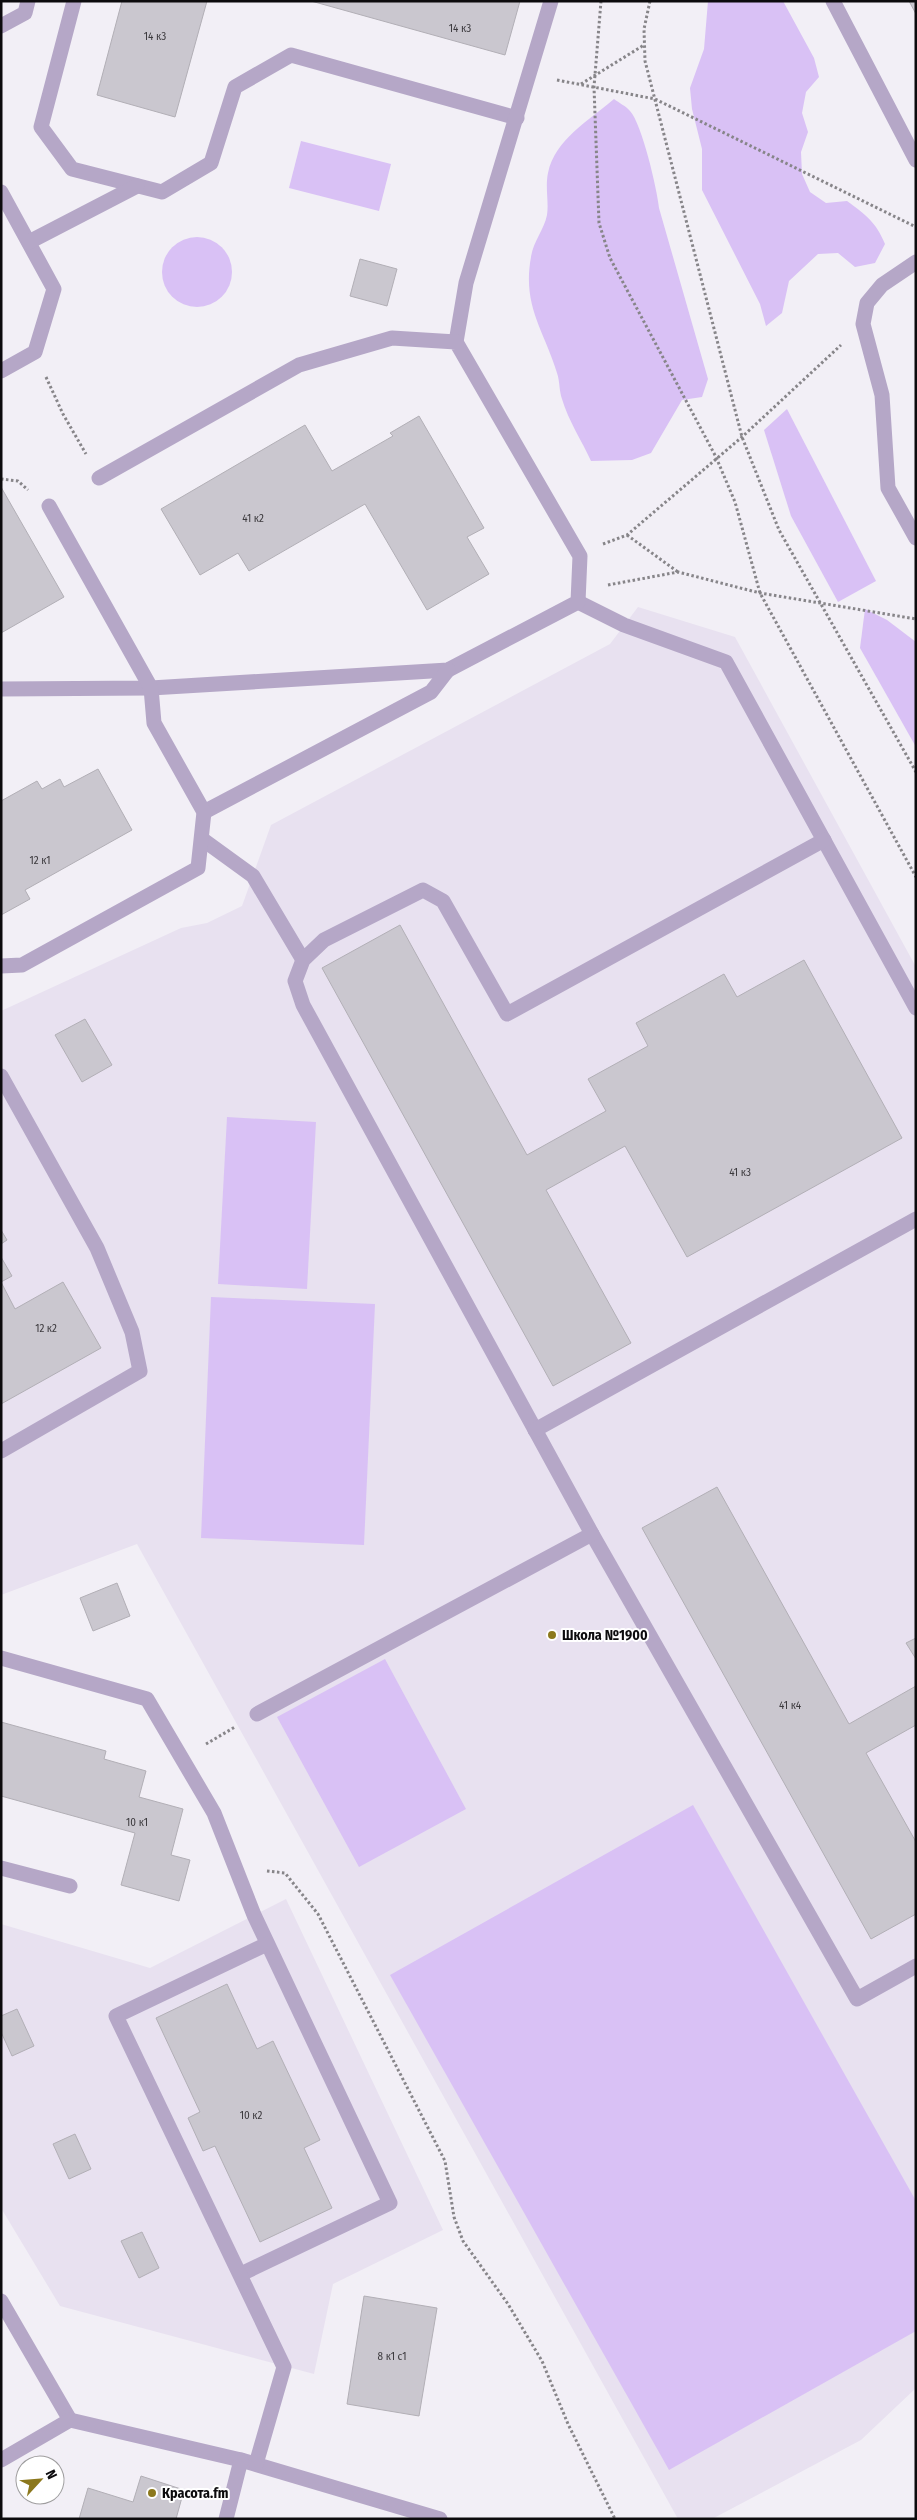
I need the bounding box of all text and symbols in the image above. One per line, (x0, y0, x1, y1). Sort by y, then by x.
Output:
house number: 14 к3 (449, 22, 471, 35)
house number: 14 к3 (144, 30, 166, 43)
house number: 41 к2 (242, 512, 264, 525)
house number: 12 к1 (29, 854, 51, 867)
house number: 41 к3 (729, 1166, 751, 1179)
house number: 12 к2 (35, 1322, 57, 1335)
place label: Школа №1900 (562, 1627, 648, 1644)
marker: Школа №1900 (546, 1629, 558, 1641)
house number: 41 к4 (779, 1699, 802, 1712)
house number: 10 к1 (126, 1816, 148, 1829)
house number: 10 к2 (240, 2109, 262, 2122)
house number: 8 к1 с1 (378, 2350, 406, 2363)
north arrow (15, 2455, 65, 2505)
text: N (42, 2467, 61, 2482)
place label: Красота.fm (162, 2485, 229, 2502)
marker: Красота.fm (146, 2487, 158, 2499)

